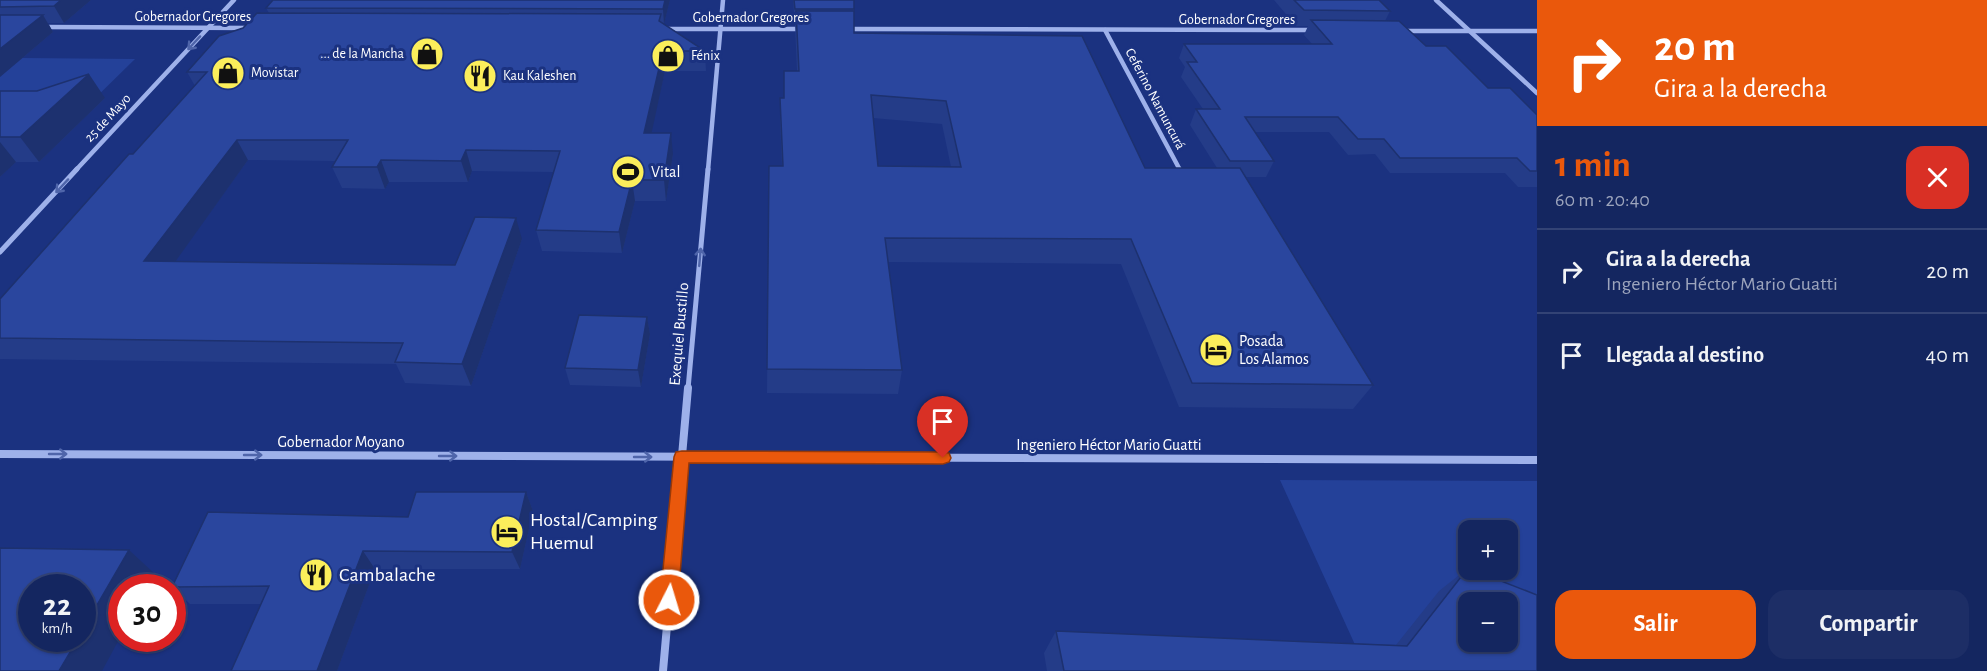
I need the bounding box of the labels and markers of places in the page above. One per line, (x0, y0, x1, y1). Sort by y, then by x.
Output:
shop icon: ... de la Mancha (409, 36, 445, 72)
shop icon: Fénix (650, 38, 686, 74)
place label: ... de la Mancha (320, 47, 405, 61)
place label: Fénix (691, 49, 720, 63)
shop icon: Movistar (210, 55, 246, 91)
restaurant icon: Kau Kaleshen (462, 58, 498, 94)
place label: Movistar (251, 66, 299, 80)
place label: Kau Kaleshen (503, 69, 576, 83)
sports icon: Vital (610, 154, 646, 190)
place label: Vital (651, 164, 680, 180)
hotel icon: Posada Los Alamos (1198, 332, 1234, 368)
place label: Posada Los Alamos (1239, 333, 1309, 367)
pin (917, 396, 968, 458)
place label: Hostal/Camping Huemul (530, 510, 658, 553)
hotel icon: Hostal/Camping Huemul (489, 514, 525, 550)
restaurant icon: Cambalache (298, 557, 334, 593)
place label: Cambalache (339, 565, 435, 585)

